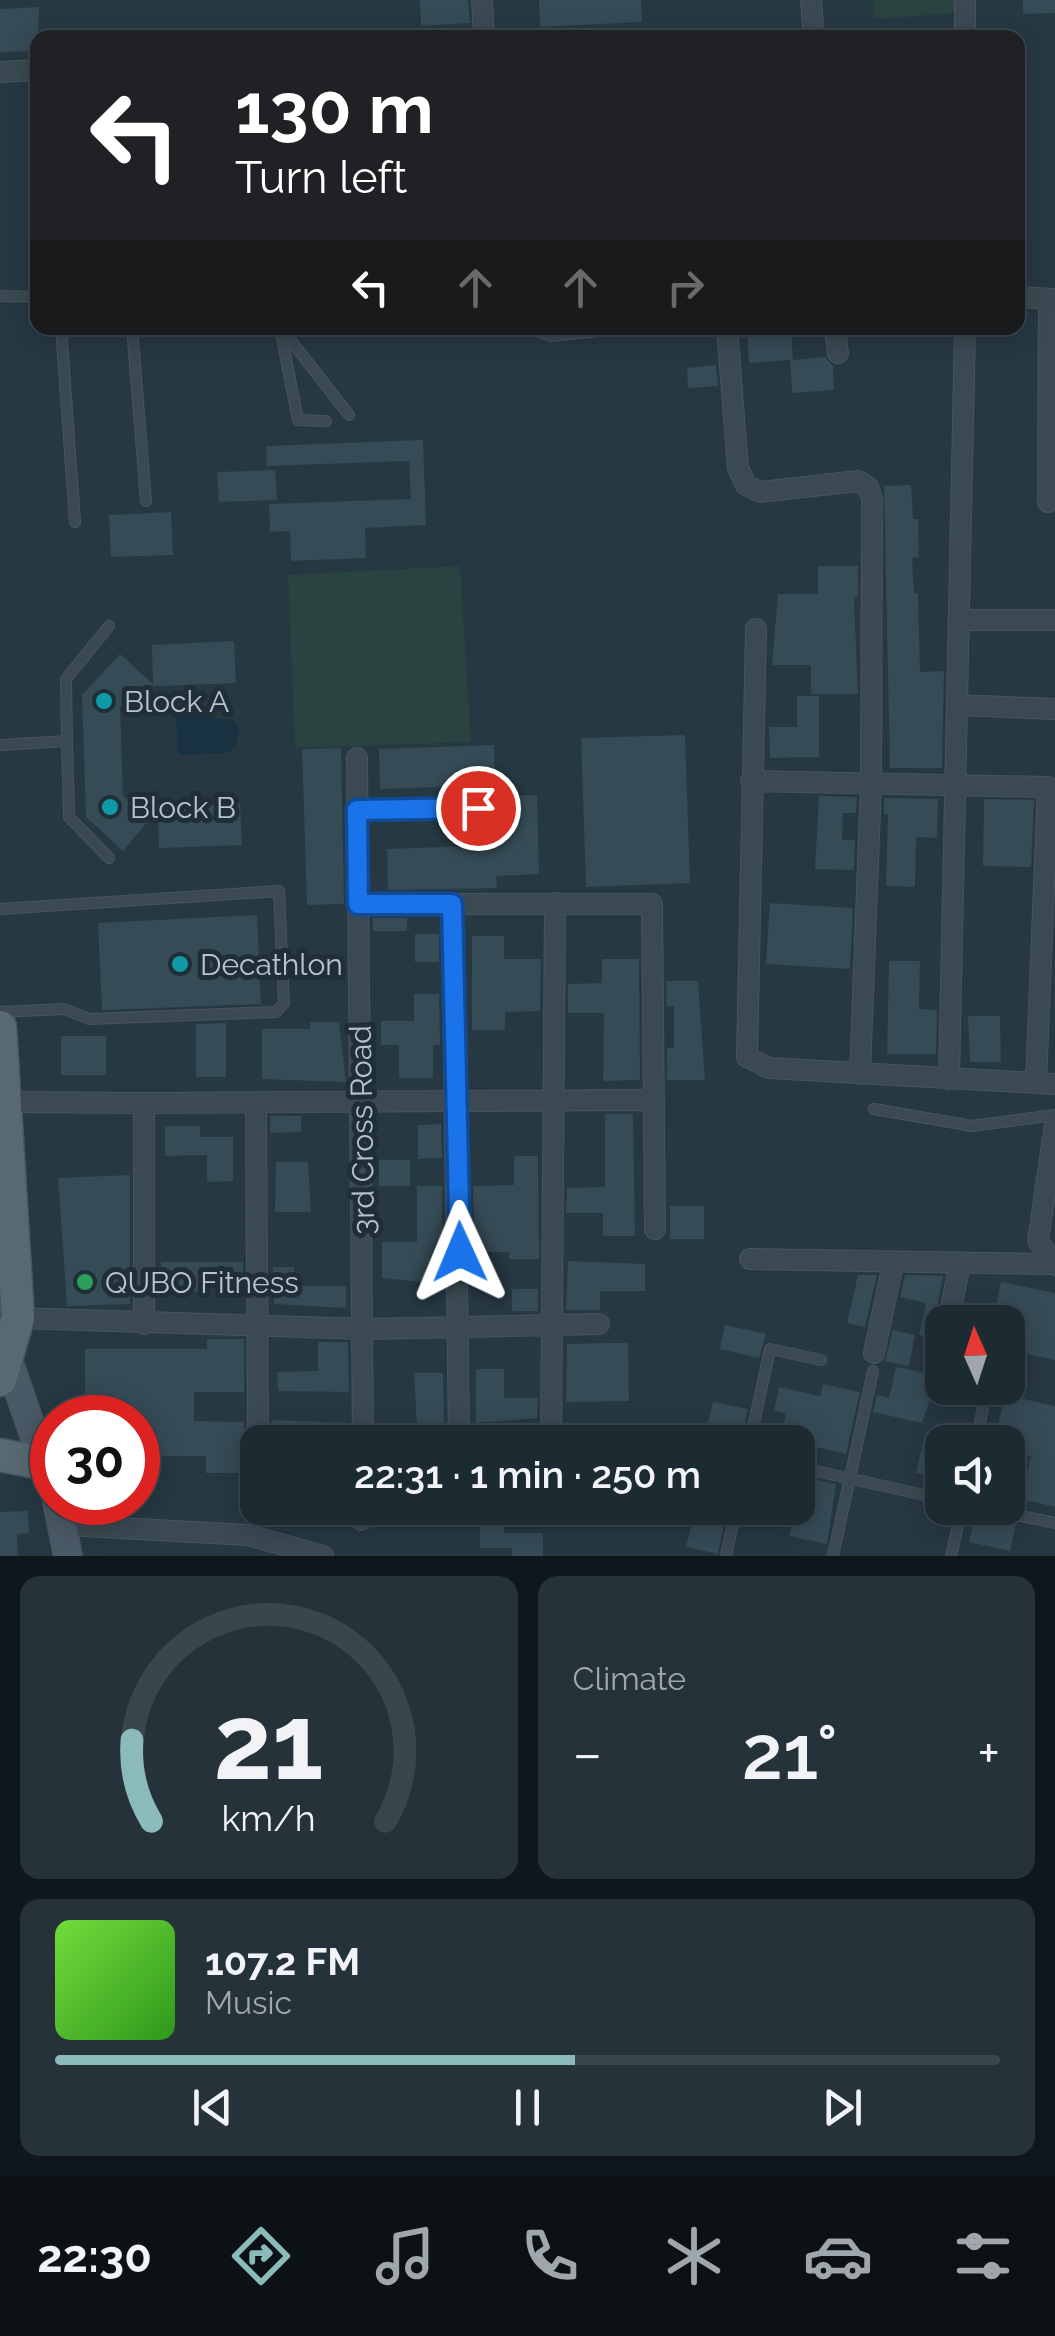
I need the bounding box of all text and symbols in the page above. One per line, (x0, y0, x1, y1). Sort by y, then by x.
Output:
text: 130 m (235, 67, 434, 149)
icon: left (70, 70, 200, 200)
text: Turn left (235, 151, 407, 204)
icon: left (343, 260, 398, 315)
icon: ahead (448, 260, 503, 315)
icon: ahead (553, 260, 608, 315)
icon: right (658, 260, 713, 315)
place label: Block A (124, 684, 229, 719)
marker: Block A (93, 690, 115, 712)
pin (436, 766, 521, 851)
icon: arrive (451, 781, 506, 836)
place label: Block B (130, 790, 236, 825)
marker: Block B (99, 796, 121, 818)
place label: Decathlon (200, 947, 343, 982)
marker: Decathlon (169, 953, 191, 975)
street label: 3rd Cross Road (343, 1025, 381, 1235)
position arrow (408, 1200, 512, 1304)
place label: QUBO Fitness (105, 1265, 299, 1300)
marker: QUBO Fitness (74, 1271, 96, 1293)
north arrow (925, 1305, 1025, 1405)
map controls (925, 1305, 1025, 1525)
speed limit sign: 30 (30, 1395, 160, 1525)
button: sound (925, 1425, 1025, 1525)
text: 22:31 · 1 min · 250 m (354, 1452, 701, 1497)
text: Climate (573, 1660, 686, 1697)
text: 21 (214, 1681, 324, 1803)
text: 21° (742, 1708, 838, 1797)
text: − (573, 1721, 602, 1786)
text: + (977, 1721, 1000, 1786)
text: km/h (222, 1797, 316, 1839)
text: 107.2 FM (205, 1939, 360, 1984)
text: Music (205, 1984, 292, 2021)
icon: previous (185, 2080, 240, 2135)
icon: pause (500, 2080, 555, 2135)
icon: next (815, 2080, 870, 2135)
icon: directions (226, 2221, 296, 2291)
icon: music (370, 2221, 440, 2291)
icon: phone (515, 2221, 585, 2291)
icon: climate (659, 2221, 729, 2291)
icon: car (803, 2221, 873, 2291)
icon: filters (948, 2221, 1018, 2291)
text: 22:30 (37, 2230, 152, 2283)

